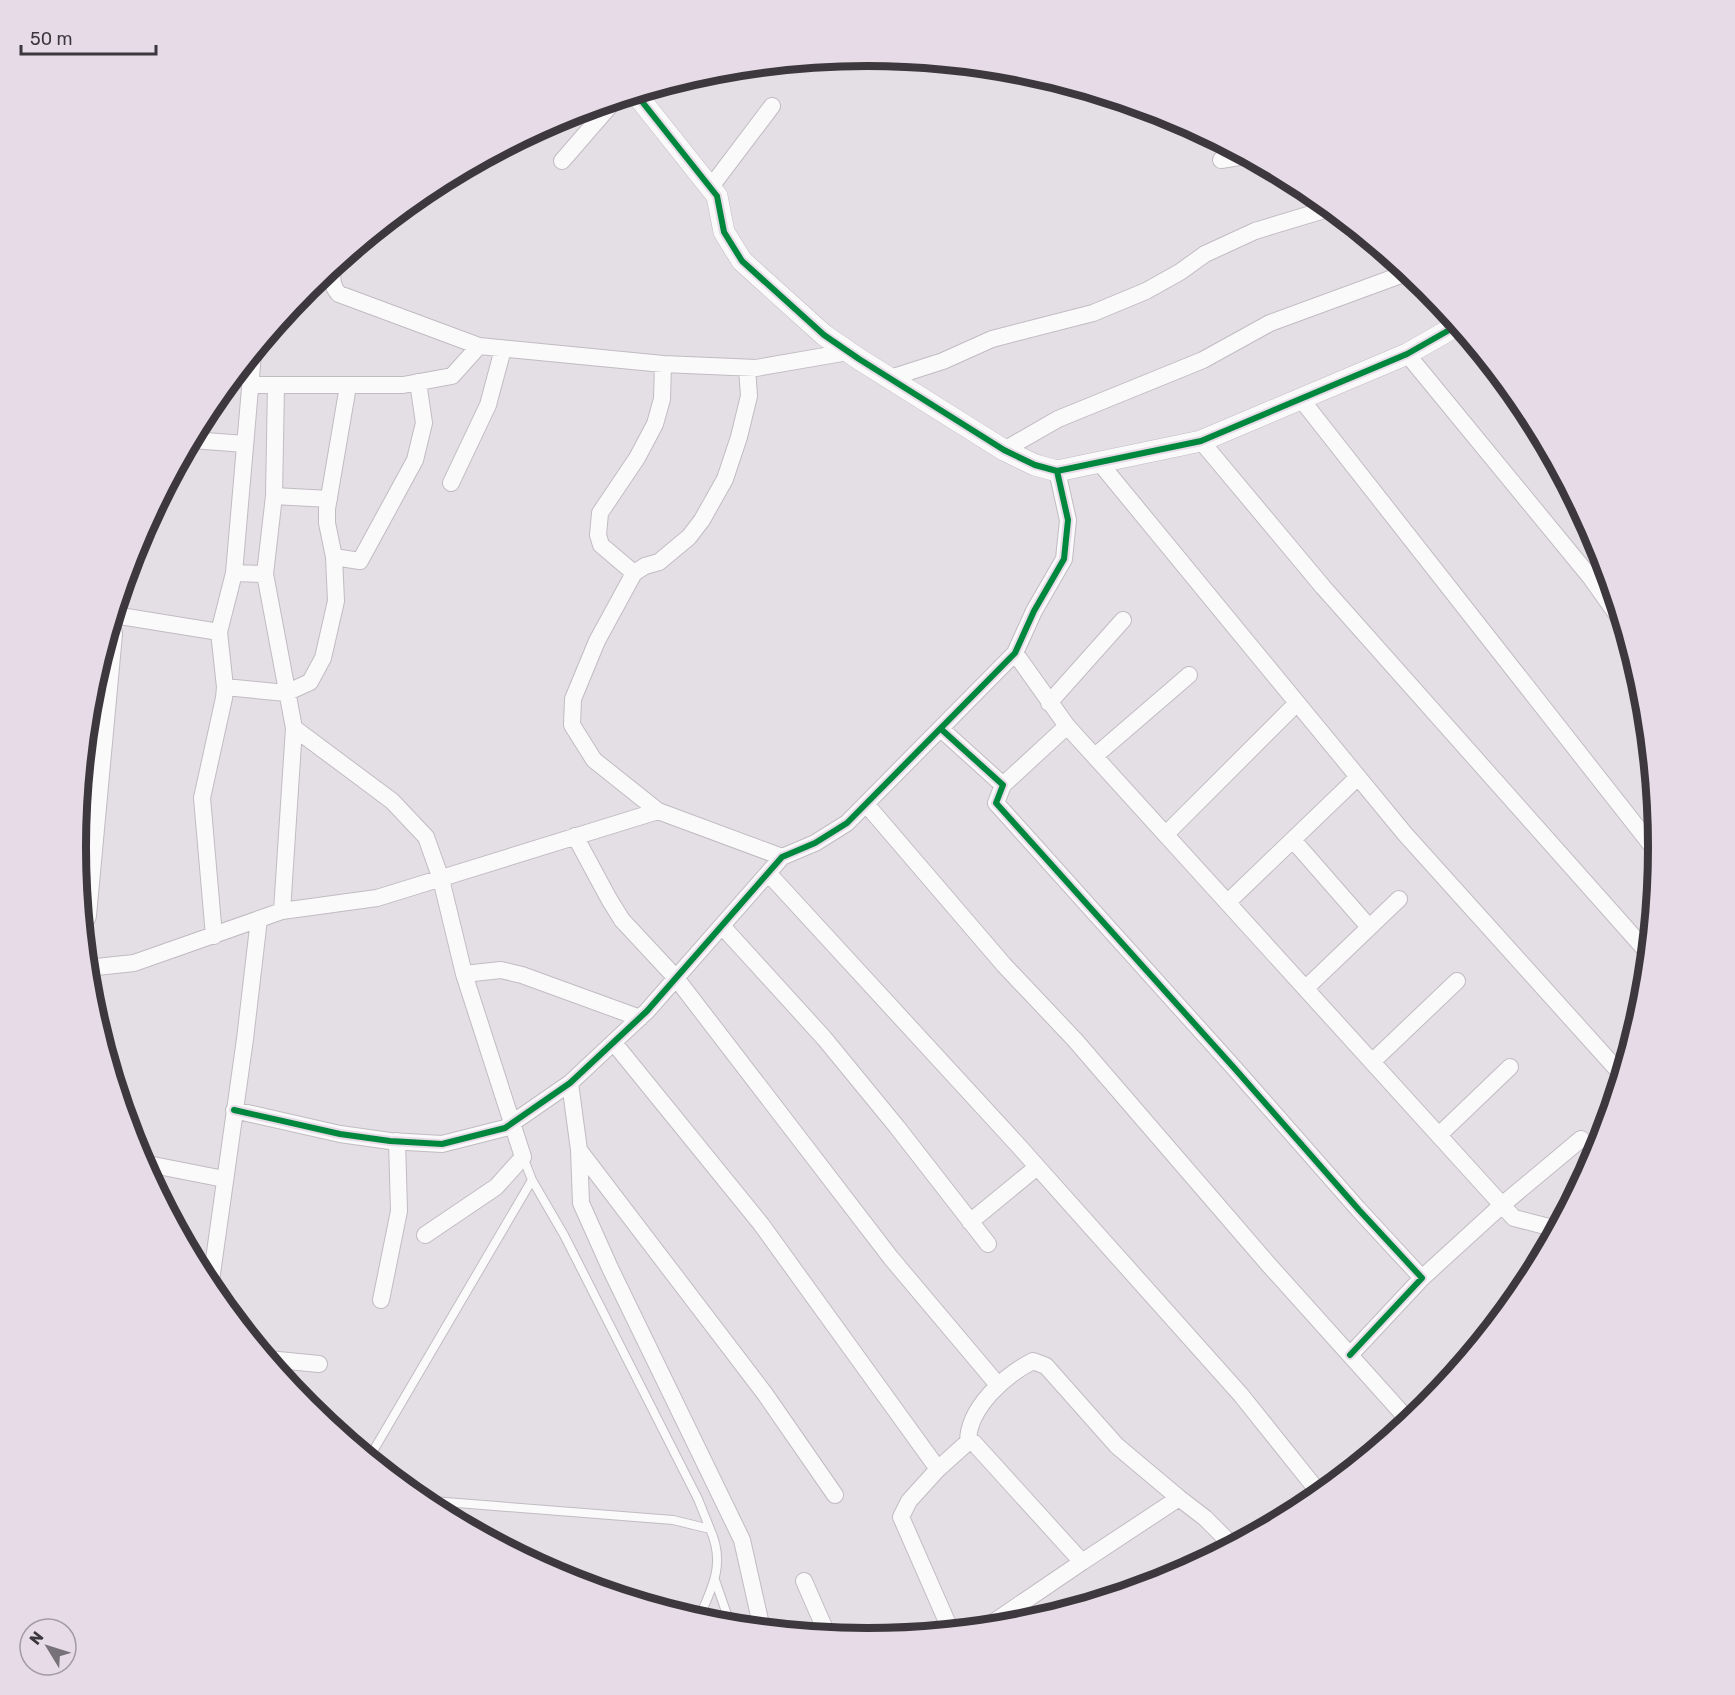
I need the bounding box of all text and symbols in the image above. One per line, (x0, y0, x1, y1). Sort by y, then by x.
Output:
scale bar (21, 18, 156, 56)
text: 50 m (30, 28, 73, 50)
north arrow (18, 1617, 78, 1677)
text: N (26, 1628, 48, 1648)

